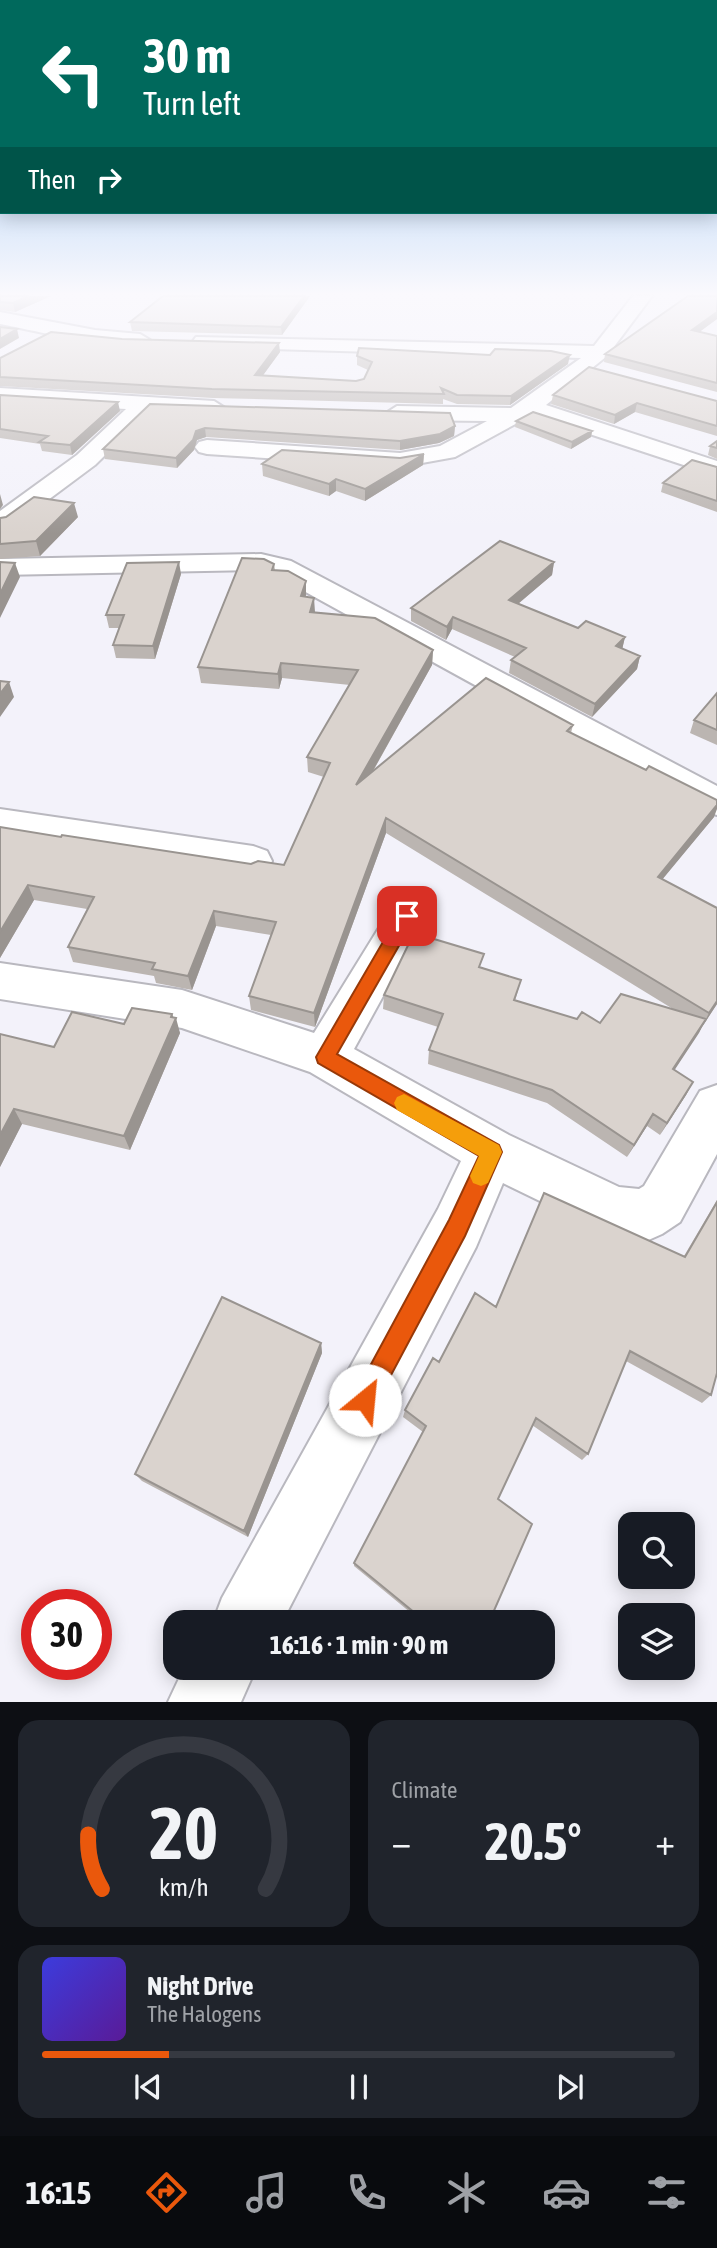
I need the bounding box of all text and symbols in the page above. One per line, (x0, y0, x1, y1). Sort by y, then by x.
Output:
text: 30 m (143, 27, 231, 83)
icon: left (28, 28, 119, 119)
text: Turn left (143, 85, 241, 122)
icon: right (90, 161, 128, 199)
text: Then (28, 165, 76, 195)
pin (377, 886, 437, 946)
icon: arrive (388, 897, 426, 935)
position arrow (328, 1363, 402, 1437)
map controls (618, 1512, 695, 1680)
button: search (618, 1512, 695, 1589)
speed limit sign: 30 (21, 1589, 112, 1680)
button: layers (618, 1603, 695, 1680)
text: 16:16 · 1 min · 90 m (270, 1630, 448, 1660)
text: Climate (392, 1777, 457, 1803)
text: 20 (150, 1792, 218, 1875)
text: 20.5° (485, 1811, 582, 1871)
text: − (392, 1820, 411, 1863)
text: + (655, 1820, 675, 1863)
text: km/h (159, 1873, 209, 1901)
text: Night Drive (147, 1971, 254, 2001)
text: The Halogens (147, 2001, 261, 2027)
icon: previous (129, 2068, 167, 2106)
icon: pause (340, 2068, 378, 2106)
icon: next (551, 2068, 589, 2106)
icon: directions (142, 2168, 191, 2217)
icon: music (242, 2168, 291, 2217)
icon: phone (342, 2168, 391, 2217)
icon: climate (442, 2168, 491, 2217)
icon: car (542, 2168, 591, 2217)
icon: filters (642, 2168, 691, 2217)
text: 16:15 (26, 2174, 91, 2211)

